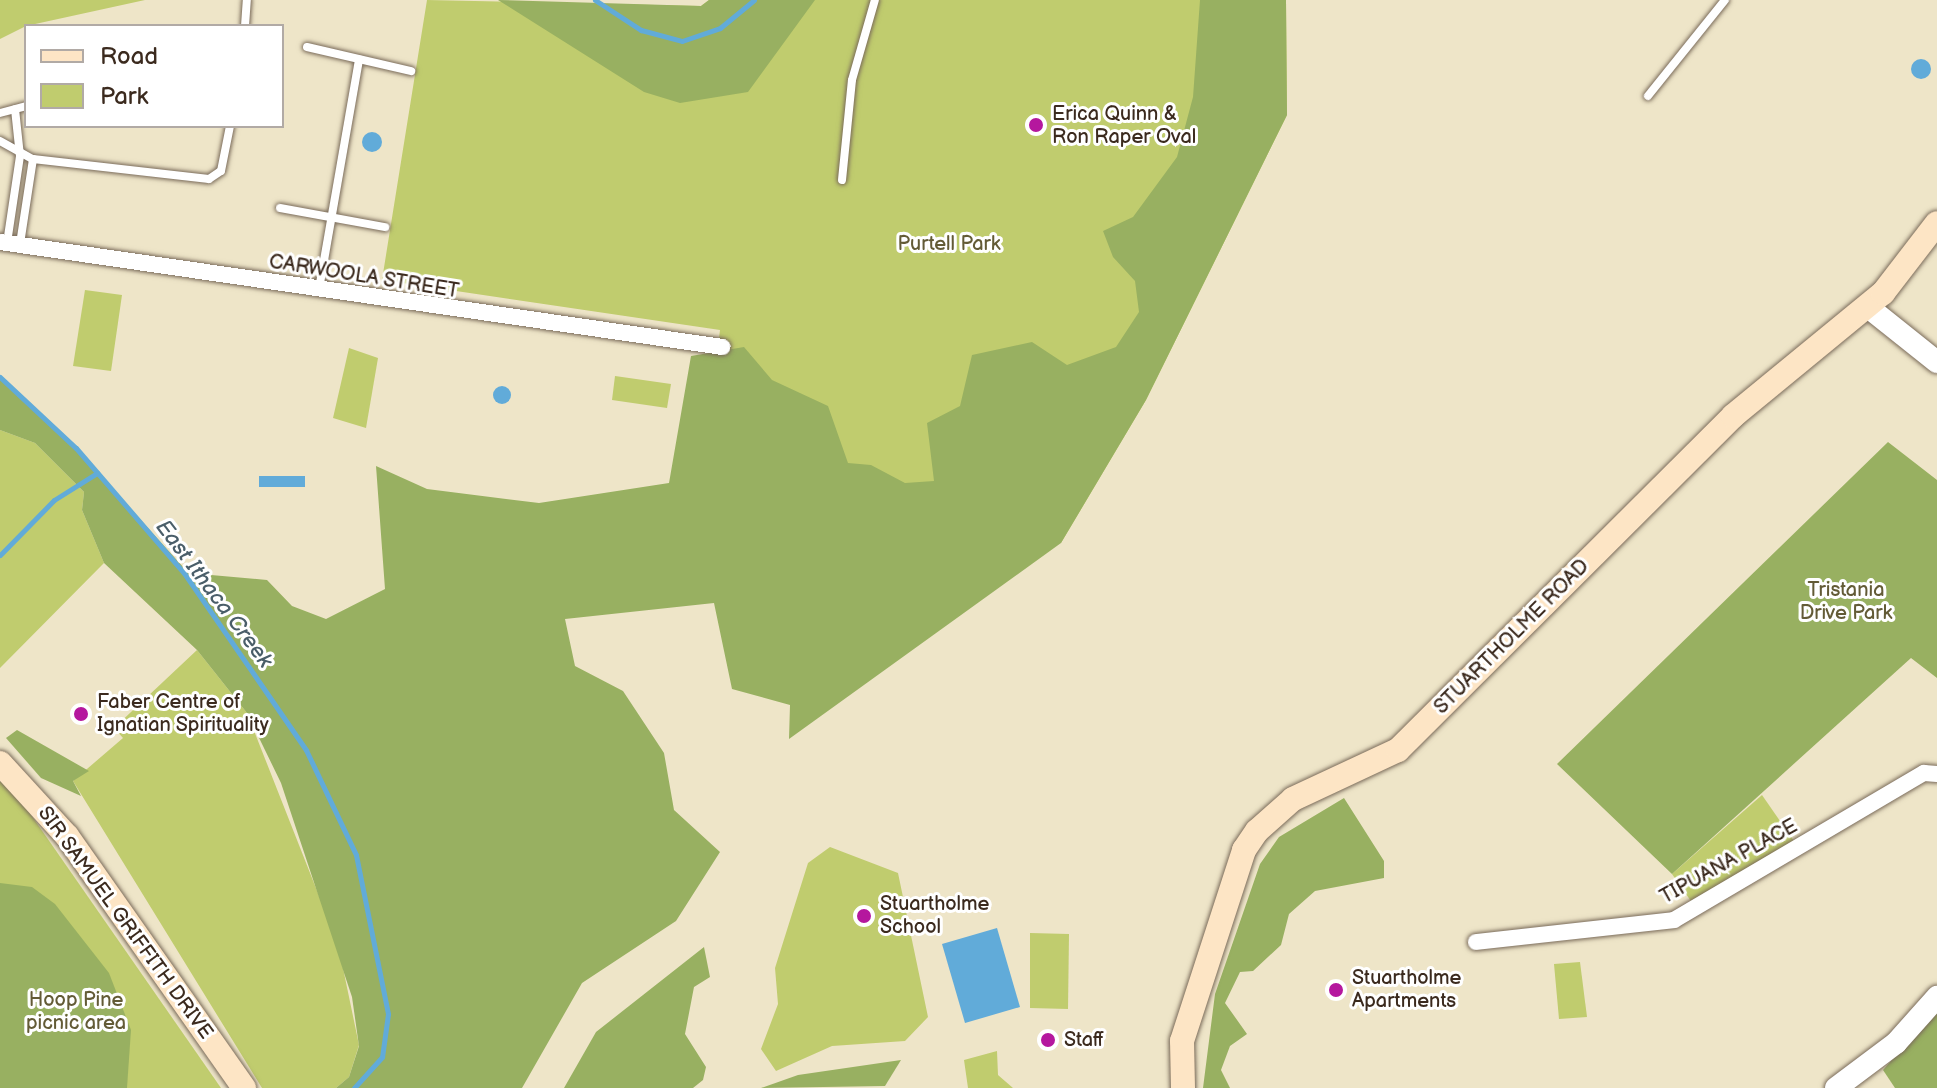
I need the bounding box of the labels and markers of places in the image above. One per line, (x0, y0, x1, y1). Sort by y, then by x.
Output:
place label: Erica Quinn & Ron Raper Oval (1052, 102, 1196, 149)
marker: Erica Quinn & Ron Raper Oval (1027, 116, 1045, 134)
place label: Faber Centre of Ignatian Spirituality (97, 690, 269, 737)
marker: Faber Centre of Ignatian Spirituality (72, 705, 90, 723)
place label: Stuartholme School (880, 892, 989, 939)
marker: Stuartholme School (855, 907, 873, 925)
place label: Stuartholme Apartments (1352, 966, 1461, 1013)
marker: Stuartholme Apartments (1327, 981, 1345, 999)
place label: Staff (1064, 1028, 1104, 1052)
marker: Staff (1039, 1031, 1057, 1049)

